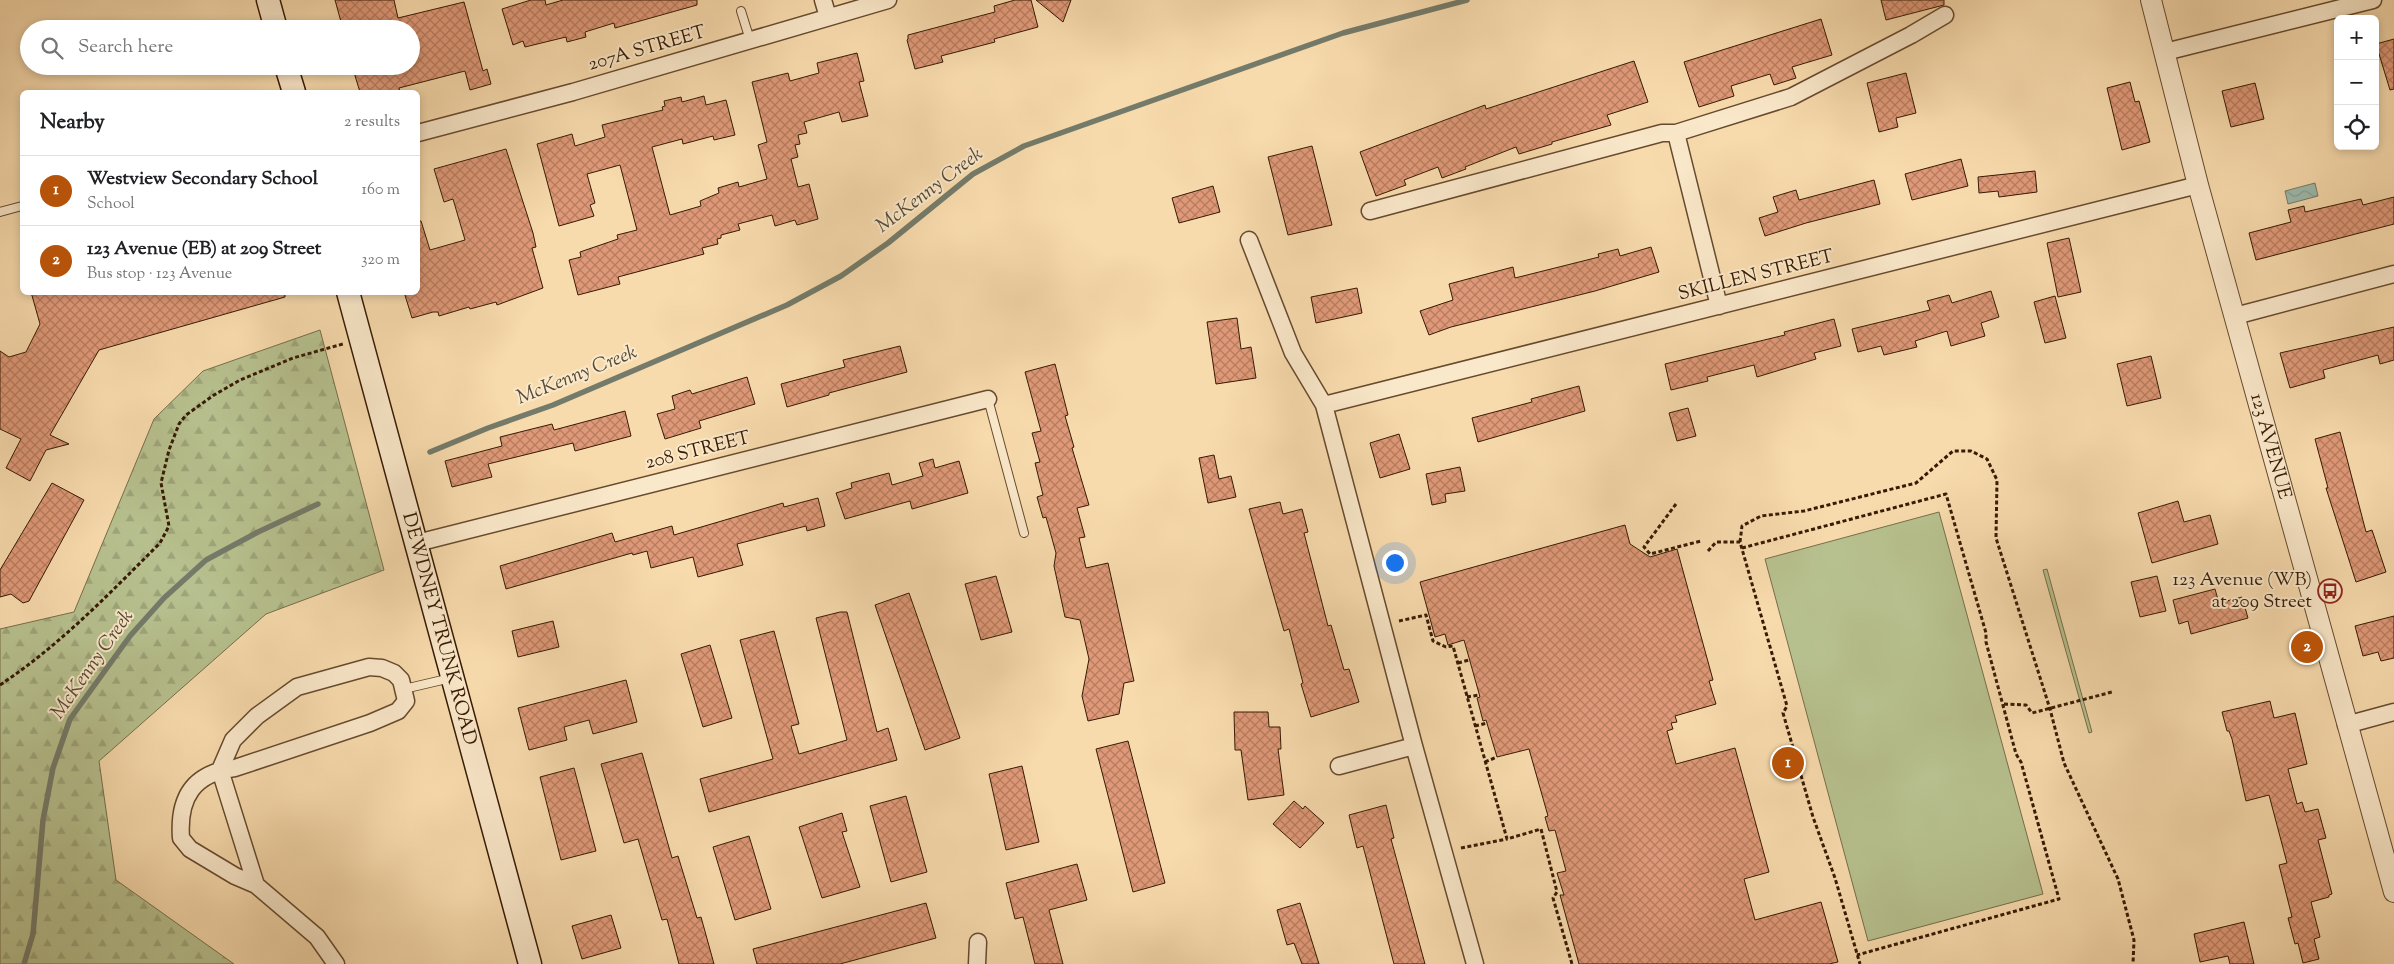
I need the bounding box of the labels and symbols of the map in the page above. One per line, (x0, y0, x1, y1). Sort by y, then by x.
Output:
street label: 207A STREET (585, 19, 709, 79)
water label: McKenny Creek (870, 141, 990, 241)
street label: SKILLEN STREET (1675, 244, 1837, 308)
water label: McKenny Creek (512, 339, 642, 413)
street label: 123 AVENUE (2243, 390, 2298, 503)
street label: 208 STREET (643, 425, 753, 477)
street label: DEWDNEY TRUNK ROAD (395, 510, 484, 748)
your location (1382, 550, 1408, 576)
place label: 123 Avenue (WB) at 209 Street (2173, 567, 2312, 616)
bus stop icon: 123 Avenue (WB) at 209 Street (2317, 578, 2343, 604)
water label: McKenny Creek (44, 604, 142, 726)
pin: 2 (2291, 628, 2323, 666)
pin: 1 (1772, 744, 1804, 782)

